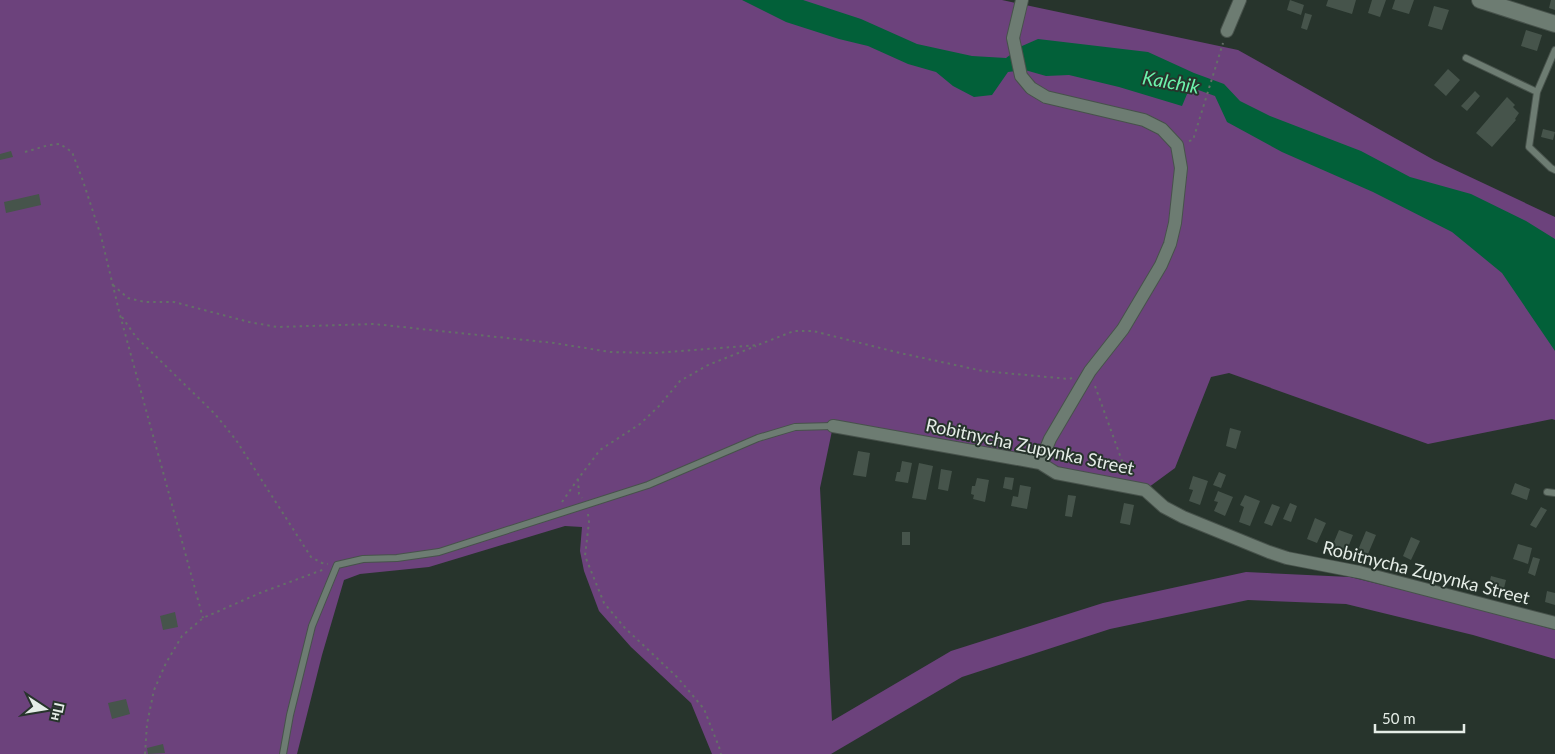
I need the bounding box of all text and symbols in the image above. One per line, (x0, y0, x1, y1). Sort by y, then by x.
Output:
water label: Kalchik (1141, 65, 1202, 98)
street label: Robitnycha Zupynka Street (924, 413, 1137, 479)
street label: Robitnycha Zupynka Street (1320, 536, 1533, 609)
north arrow (20, 684, 70, 734)
text: Пн (48, 701, 68, 723)
scale bar (1375, 702, 1464, 734)
text: 50 m (1382, 709, 1416, 727)

